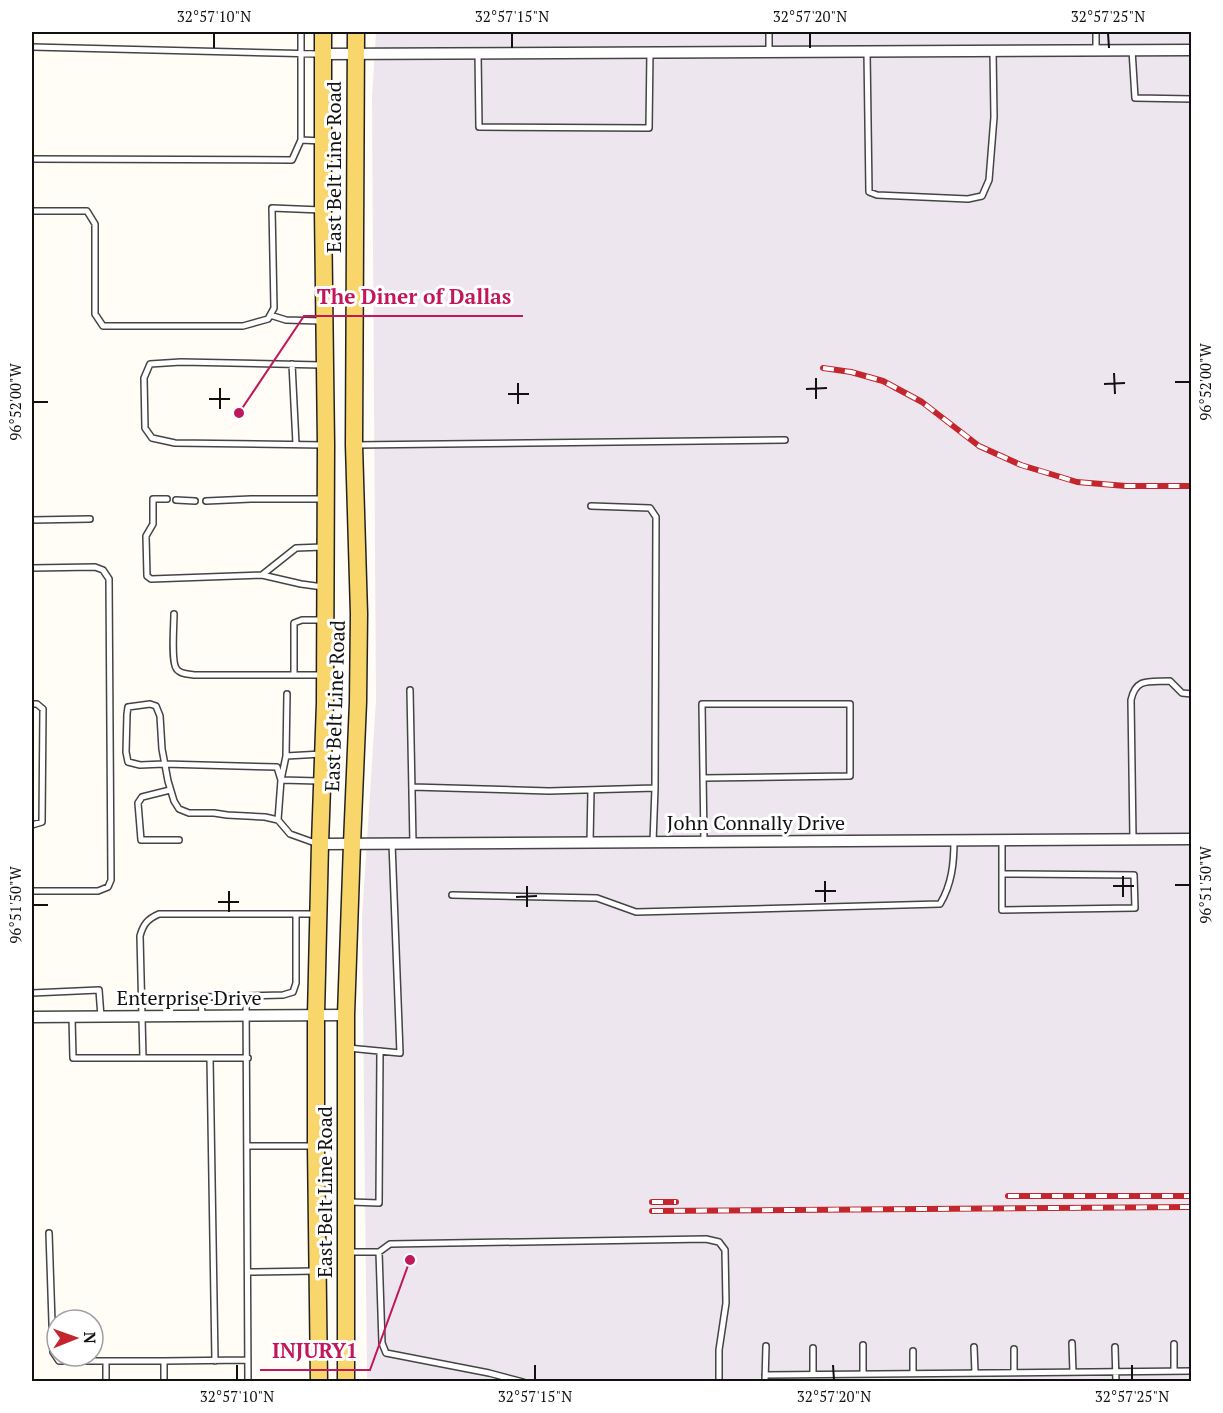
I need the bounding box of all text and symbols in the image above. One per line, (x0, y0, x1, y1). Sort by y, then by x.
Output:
text: 32°57'10"N (177, 6, 251, 26)
text: 32°57'15"N (475, 6, 549, 26)
text: 32°57'20"N (773, 6, 847, 26)
text: 32°57'25"N (1071, 6, 1145, 26)
street label: East Belt Line Road (320, 81, 347, 253)
callout: The Diner of Dallas (304, 277, 523, 316)
text: The Diner of Dallas (317, 282, 511, 310)
text: 96°52'00"W (1195, 342, 1215, 421)
text: 96°52'00"W (5, 362, 25, 441)
street label: East Belt Line Road (318, 620, 351, 792)
street label: John Connally Drive (667, 809, 845, 836)
text: 96°51'50"W (1195, 845, 1215, 924)
text: 96°51'50"W (5, 865, 25, 944)
street label: Enterprise Drive (117, 984, 261, 1011)
street label: East Belt Line Road (311, 1106, 338, 1278)
north arrow (45, 1308, 105, 1368)
text: N (79, 1331, 101, 1344)
callout: INJURY1 (260, 1331, 370, 1370)
text: INJURY1 (272, 1336, 358, 1364)
text: 32°57'10"N (200, 1386, 274, 1406)
text: 32°57'15"N (498, 1386, 572, 1406)
text: 32°57'20"N (797, 1386, 871, 1406)
text: 32°57'25"N (1095, 1386, 1169, 1406)

